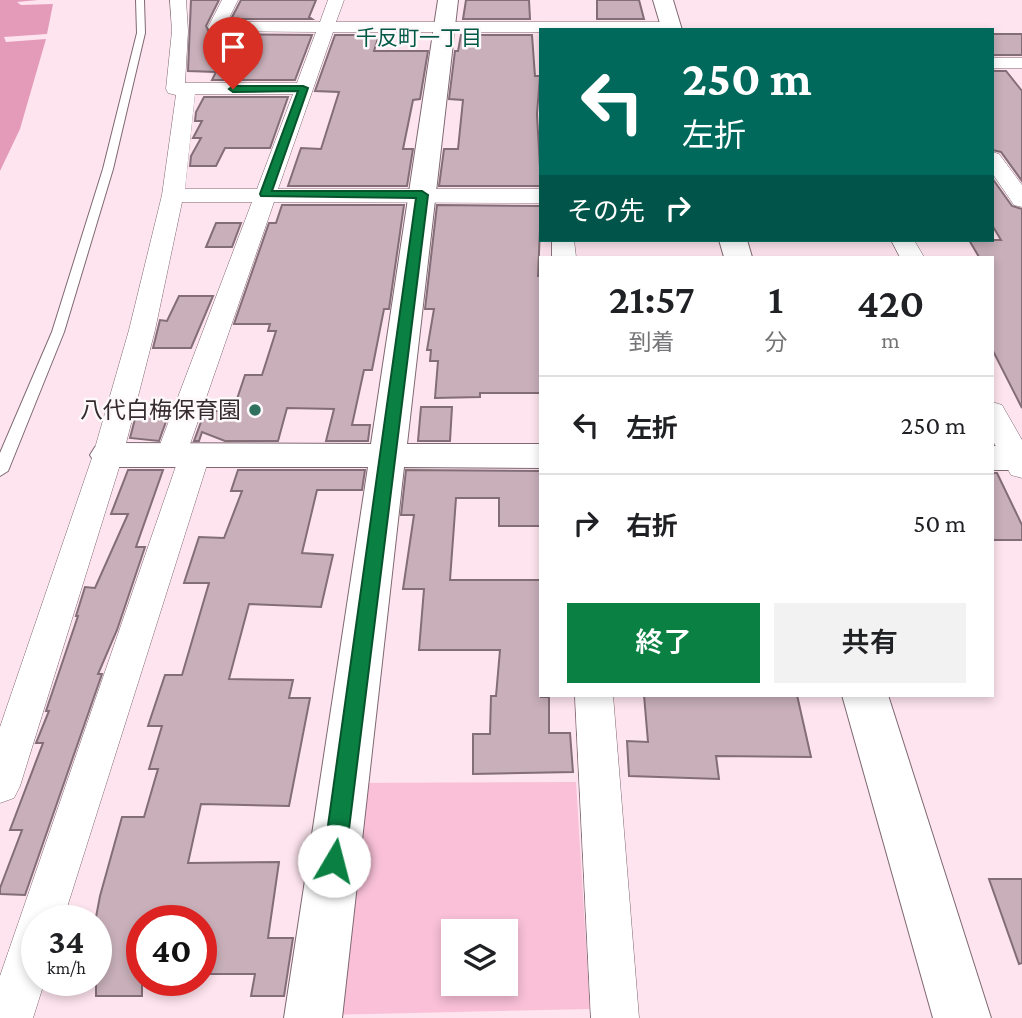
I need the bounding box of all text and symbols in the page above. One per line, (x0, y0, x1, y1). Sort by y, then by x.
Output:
pin (203, 17, 263, 89)
district label: 千反町一丁目 (356, 26, 482, 50)
icon: arrive (214, 28, 252, 66)
text: 250 m (682, 51, 812, 106)
icon: left (567, 56, 658, 147)
text: 左折 (682, 117, 746, 153)
icon: right (659, 189, 697, 227)
text: その先 (567, 197, 645, 226)
text: 21:57 (609, 275, 695, 322)
text: 1 (768, 275, 783, 322)
text: 420 (857, 279, 924, 326)
text: m (881, 327, 900, 353)
text: 到着 (629, 329, 675, 355)
text: 分 (764, 329, 787, 355)
place label: 八代白梅保育園 (80, 397, 241, 423)
marker: 八代白梅保育園 (247, 402, 263, 418)
icon: left (567, 406, 605, 444)
text: 250 m (901, 411, 966, 440)
text: 左折 (626, 414, 678, 443)
icon: right (567, 504, 605, 542)
text: 50 m (913, 509, 966, 538)
text: 右折 (626, 512, 678, 541)
button: 終了 (567, 603, 760, 683)
button: 共有 (774, 603, 966, 683)
position arrow (297, 824, 371, 898)
speed limit sign: 40 (126, 905, 217, 996)
map controls (441, 919, 518, 996)
button: layers (441, 919, 518, 996)
text: 34 (49, 922, 84, 961)
text: km/h (47, 958, 86, 978)

